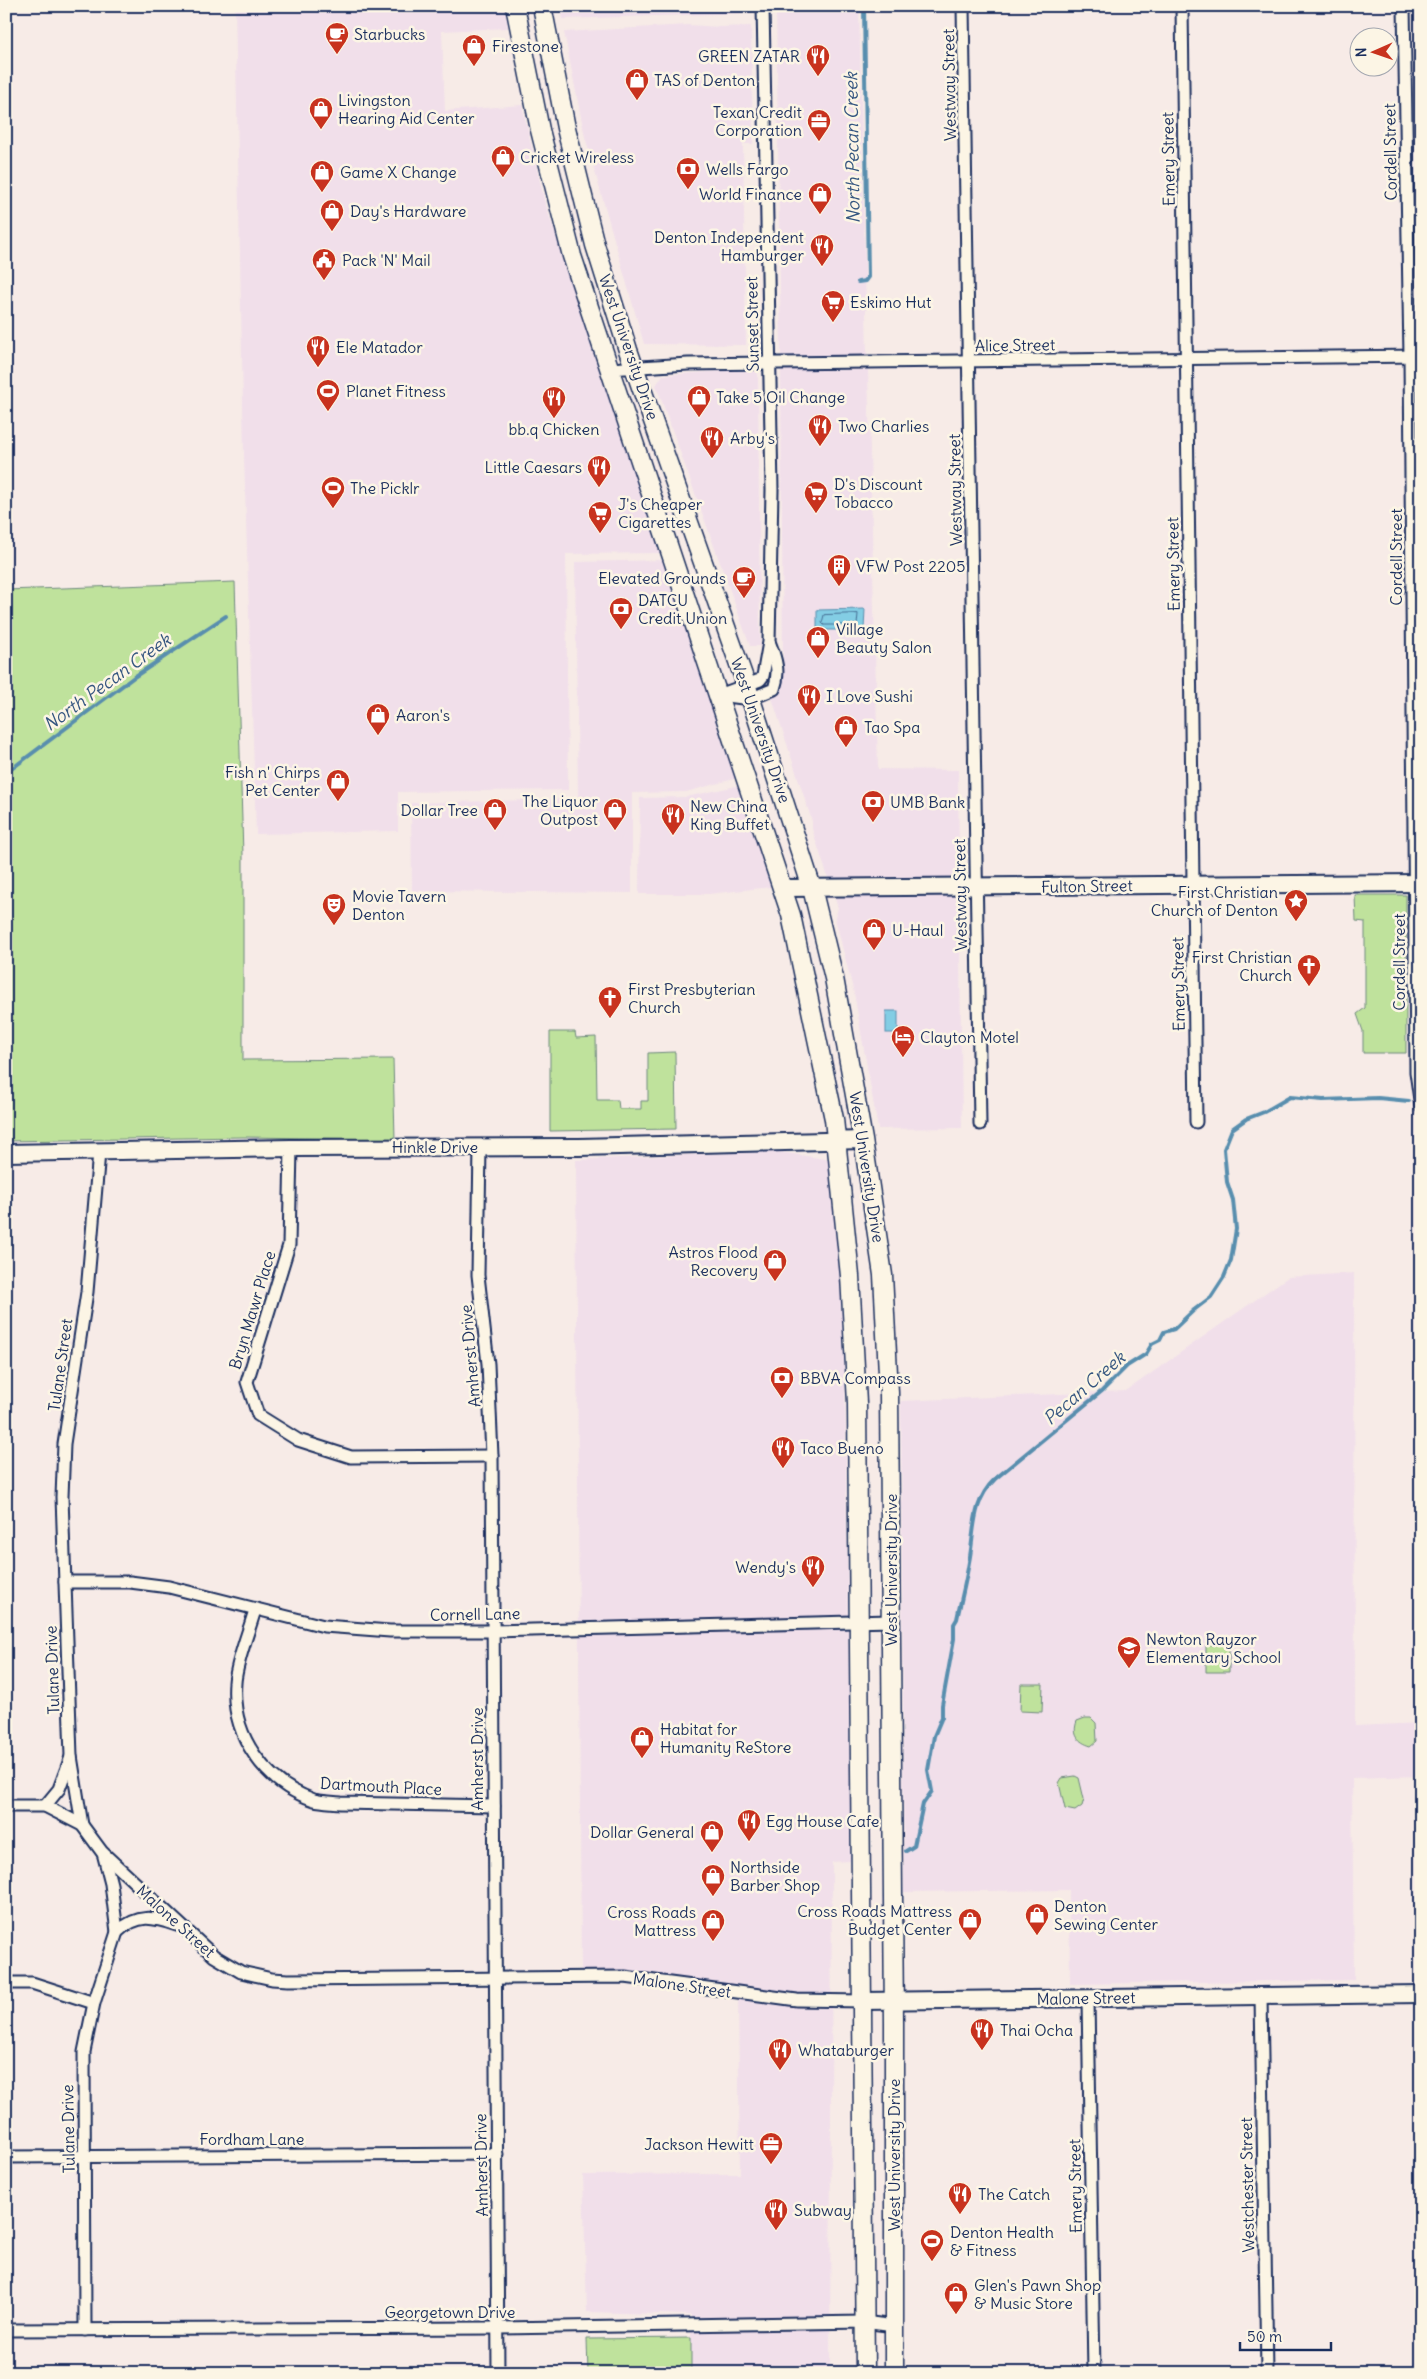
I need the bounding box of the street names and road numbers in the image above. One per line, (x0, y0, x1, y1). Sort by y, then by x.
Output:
street label: Westway Street (938, 28, 960, 141)
street label: Cordell Street (1379, 103, 1401, 201)
street label: Emery Street (1157, 111, 1179, 206)
street label: West University Drive (595, 272, 663, 422)
street label: Sunset Street (741, 276, 763, 372)
street label: Alice Street (975, 334, 1056, 356)
street label: Westway Street (944, 433, 966, 546)
street label: Cordell Street (1386, 508, 1406, 606)
street label: Emery Street (1162, 516, 1184, 611)
street label: West University Drive (727, 655, 795, 805)
street label: Westway Street (949, 838, 971, 951)
street label: Fulton Street (1041, 875, 1134, 897)
street label: Cordell Street (1389, 913, 1409, 1011)
street label: Emery Street (1167, 936, 1189, 1031)
street label: West University Drive (845, 1090, 889, 1244)
street label: Hinkle Drive (392, 1137, 478, 1157)
street label: Bryn Mawr Place (224, 1248, 280, 1372)
street label: Amherst Drive (456, 1304, 484, 1408)
street label: Tulane Street (44, 1317, 77, 1413)
street label: West University Drive (881, 1494, 901, 1646)
street label: Cornell Lane (430, 1603, 520, 1625)
street label: Tulane Drive (40, 1625, 64, 1715)
street label: Amherst Drive (467, 1707, 487, 1811)
street label: Dartmouth Place (320, 1773, 442, 1799)
street label: Malone Street (133, 1880, 220, 1962)
street label: Malone Street (632, 1968, 733, 2002)
street label: Malone Street (1036, 1987, 1136, 2009)
street label: West University Drive (884, 2079, 904, 2231)
street label: Tulane Drive (57, 2084, 79, 2174)
street label: Amherst Drive (470, 2113, 492, 2217)
street label: Westchester Street (1236, 2117, 1258, 2253)
street label: Fordham Lane (200, 2129, 304, 2149)
street label: Emery Street (1064, 2138, 1086, 2233)
street label: Georgetown Drive (385, 2302, 515, 2322)

